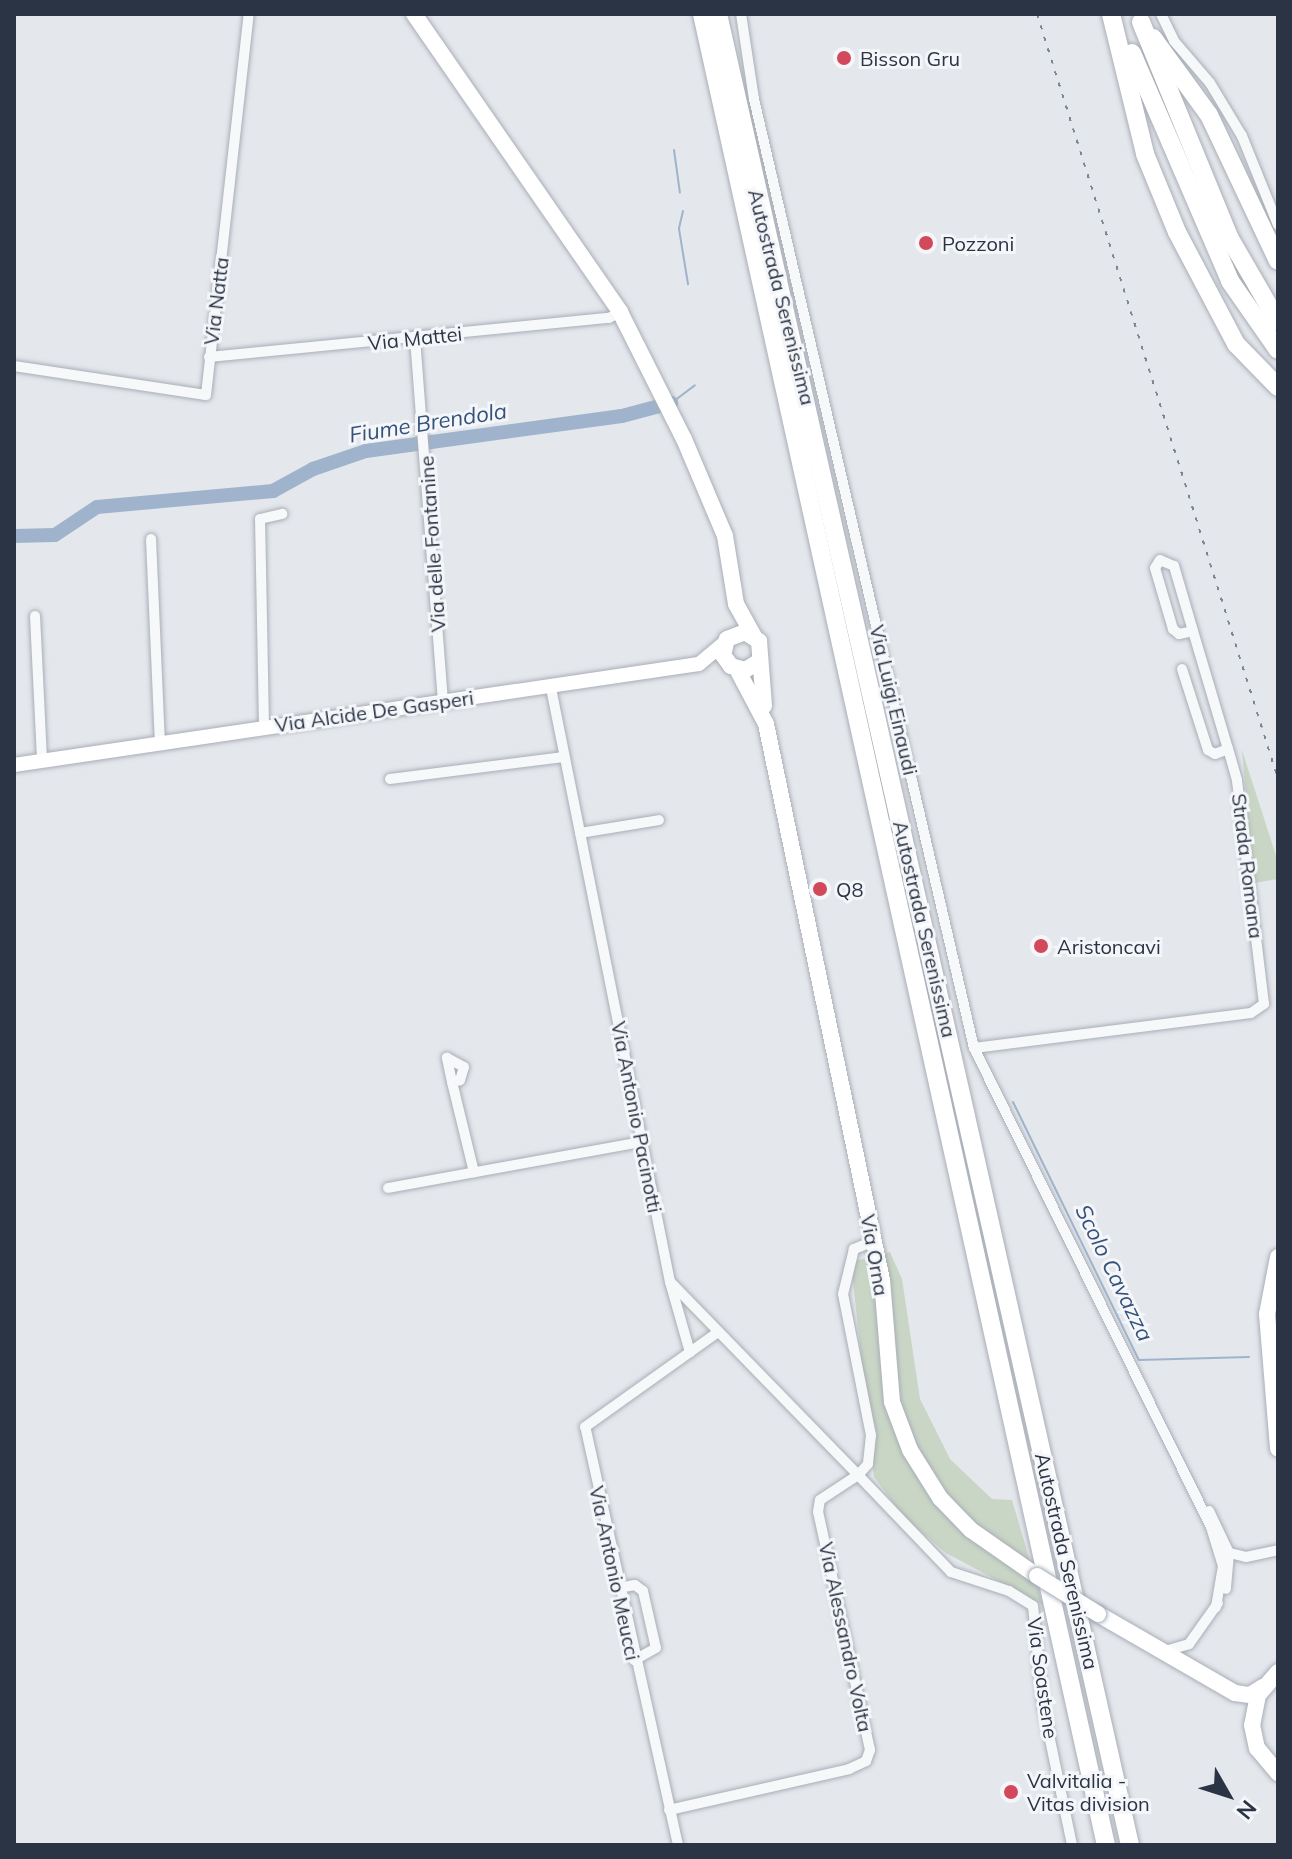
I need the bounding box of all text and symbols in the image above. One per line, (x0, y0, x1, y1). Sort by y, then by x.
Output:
place label: Bisson Gru (860, 46, 960, 70)
marker: Bisson Gru (835, 49, 853, 67)
street label: Autostrada Serenissima (744, 187, 820, 407)
place label: Pozzoni (942, 231, 1014, 255)
marker: Pozzoni (917, 234, 935, 252)
street label: Via Natta (199, 256, 233, 346)
street label: Via Mattei (367, 321, 463, 355)
water label: Fiume Brendola (347, 398, 509, 448)
street label: Via delle Fontanine (414, 455, 450, 633)
street label: Via Luigi Einaudi (865, 623, 923, 777)
street label: Via Alcide De Gasperi (273, 685, 475, 737)
street label: Strada Romana (1227, 792, 1269, 940)
street label: Autostrada Serenissima (888, 818, 962, 1040)
place label: Q8 (836, 877, 863, 901)
marker: Q8 (811, 880, 829, 898)
place label: Aristoncavi (1057, 934, 1161, 958)
marker: Aristoncavi (1032, 937, 1050, 955)
street label: Via Antonio Pacinotti (607, 1019, 667, 1215)
water label: Scolo Cavazza (1070, 1200, 1158, 1346)
street label: Via Orna (856, 1212, 894, 1298)
street label: Autostrada Serenissima (1030, 1450, 1104, 1672)
street label: Via Antonio Meucci (585, 1484, 645, 1662)
street label: Via Alessandro Volta (814, 1540, 878, 1734)
street label: Via Soastene (1023, 1616, 1063, 1740)
north arrow (1188, 1755, 1268, 1835)
place label: Valvitalia - Vitas division (1027, 1768, 1150, 1815)
marker: Valvitalia - Vitas division (1002, 1783, 1020, 1801)
text: N (1231, 1795, 1263, 1825)

